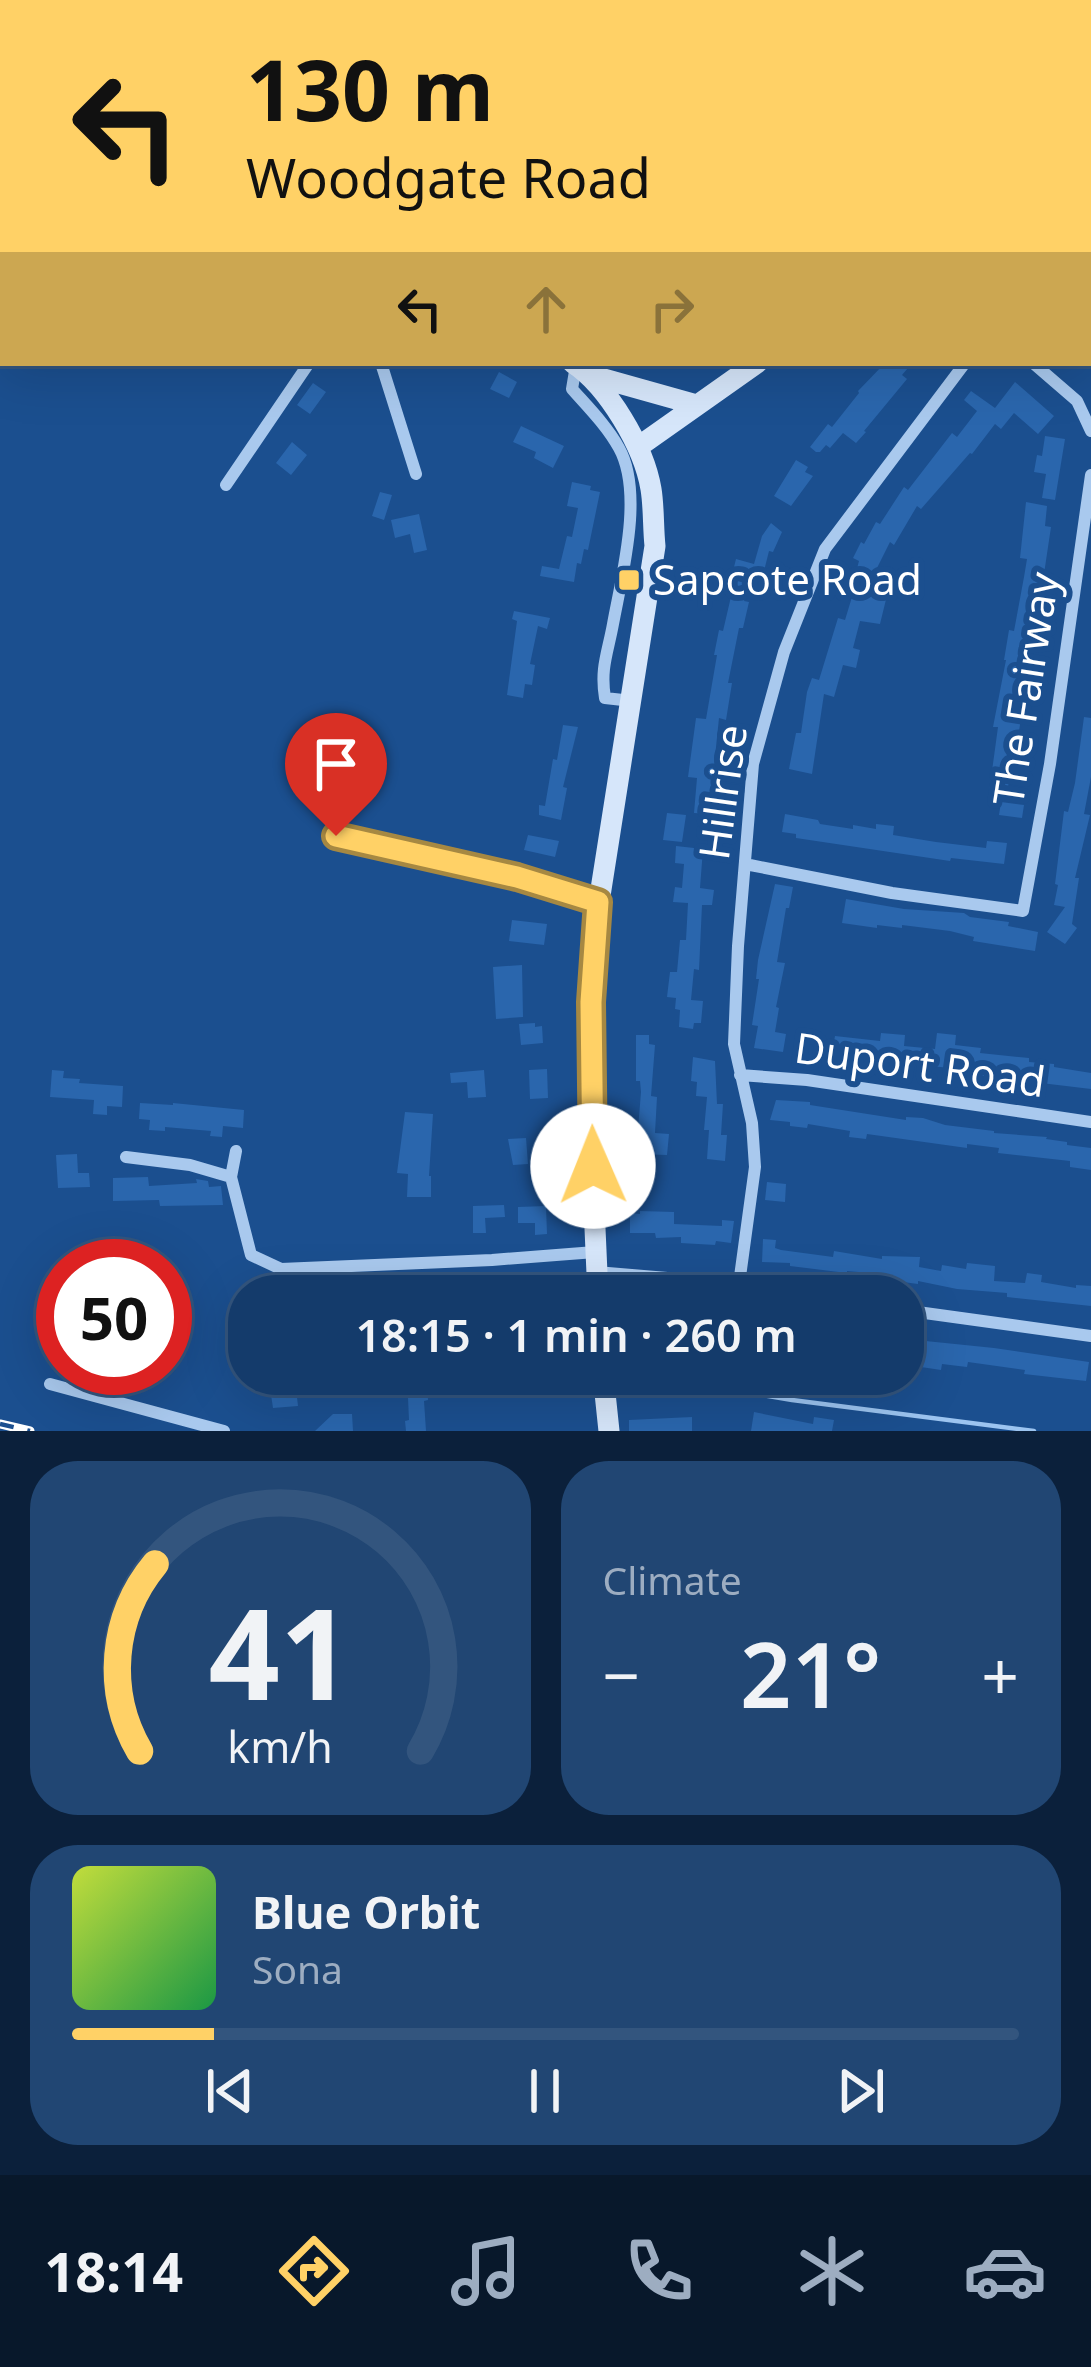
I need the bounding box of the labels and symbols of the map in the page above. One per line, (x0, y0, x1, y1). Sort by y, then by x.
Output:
place label: Sapcote Road (653, 550, 922, 607)
marker: Sapcote Road (616, 567, 642, 593)
street label: The Fairway (978, 567, 1071, 810)
pin (285, 713, 387, 836)
street label: Hillrise (684, 721, 759, 863)
street label: Duport Road (791, 1018, 1049, 1109)
position arrow (530, 1103, 656, 1229)
speed limit sign: 50 (36, 1239, 192, 1395)

